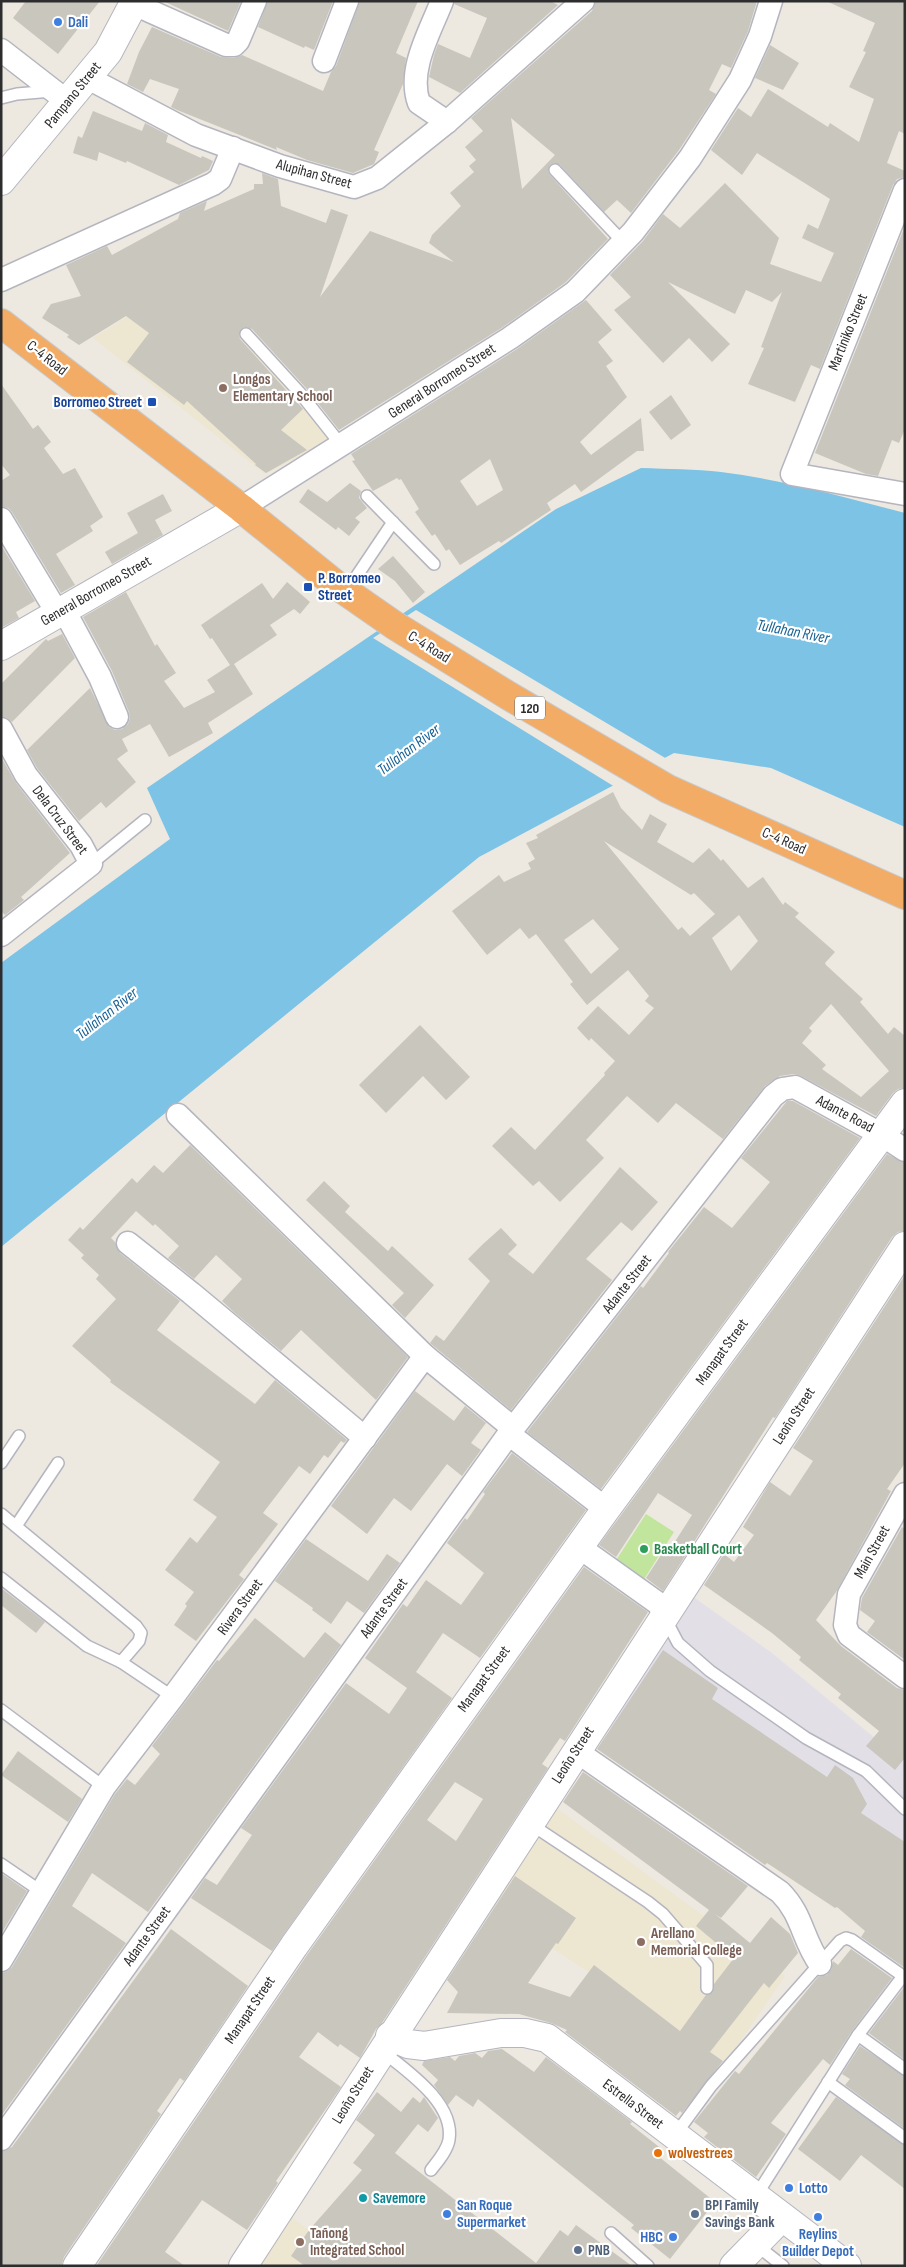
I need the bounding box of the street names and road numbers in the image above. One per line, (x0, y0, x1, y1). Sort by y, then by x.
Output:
street label: Pampano Street (40, 58, 106, 132)
street label: Alupihan Street (273, 155, 354, 193)
street label: Martiniko Street (824, 290, 872, 373)
street label: C-4 Road (23, 336, 71, 380)
street label: General Borromeo Street (385, 339, 500, 423)
street label: General Borromeo Street (37, 551, 155, 630)
street label: C-4 Road (404, 627, 454, 667)
road number: 120 (515, 696, 545, 720)
street label: Dela Cruz Street (28, 782, 92, 859)
street label: C-4 Road (759, 823, 809, 859)
street label: Adante Road (812, 1090, 877, 1137)
street label: Adante Street (598, 1251, 656, 1318)
street label: Manapat Street (692, 1315, 753, 1389)
street label: Leoño Street (769, 1384, 820, 1448)
street label: Main Street (850, 1522, 895, 1582)
street label: Adante Street (355, 1574, 412, 1642)
street label: Rivera Street (213, 1575, 267, 1639)
street label: Manapat Street (454, 1642, 515, 1716)
street label: Leoño Street (548, 1723, 599, 1787)
street label: Adante Street (118, 1902, 175, 1970)
street label: Manapat Street (220, 1972, 280, 2047)
street label: Leoño Street (328, 2062, 378, 2127)
street label: Estrella Street (599, 2075, 668, 2133)

